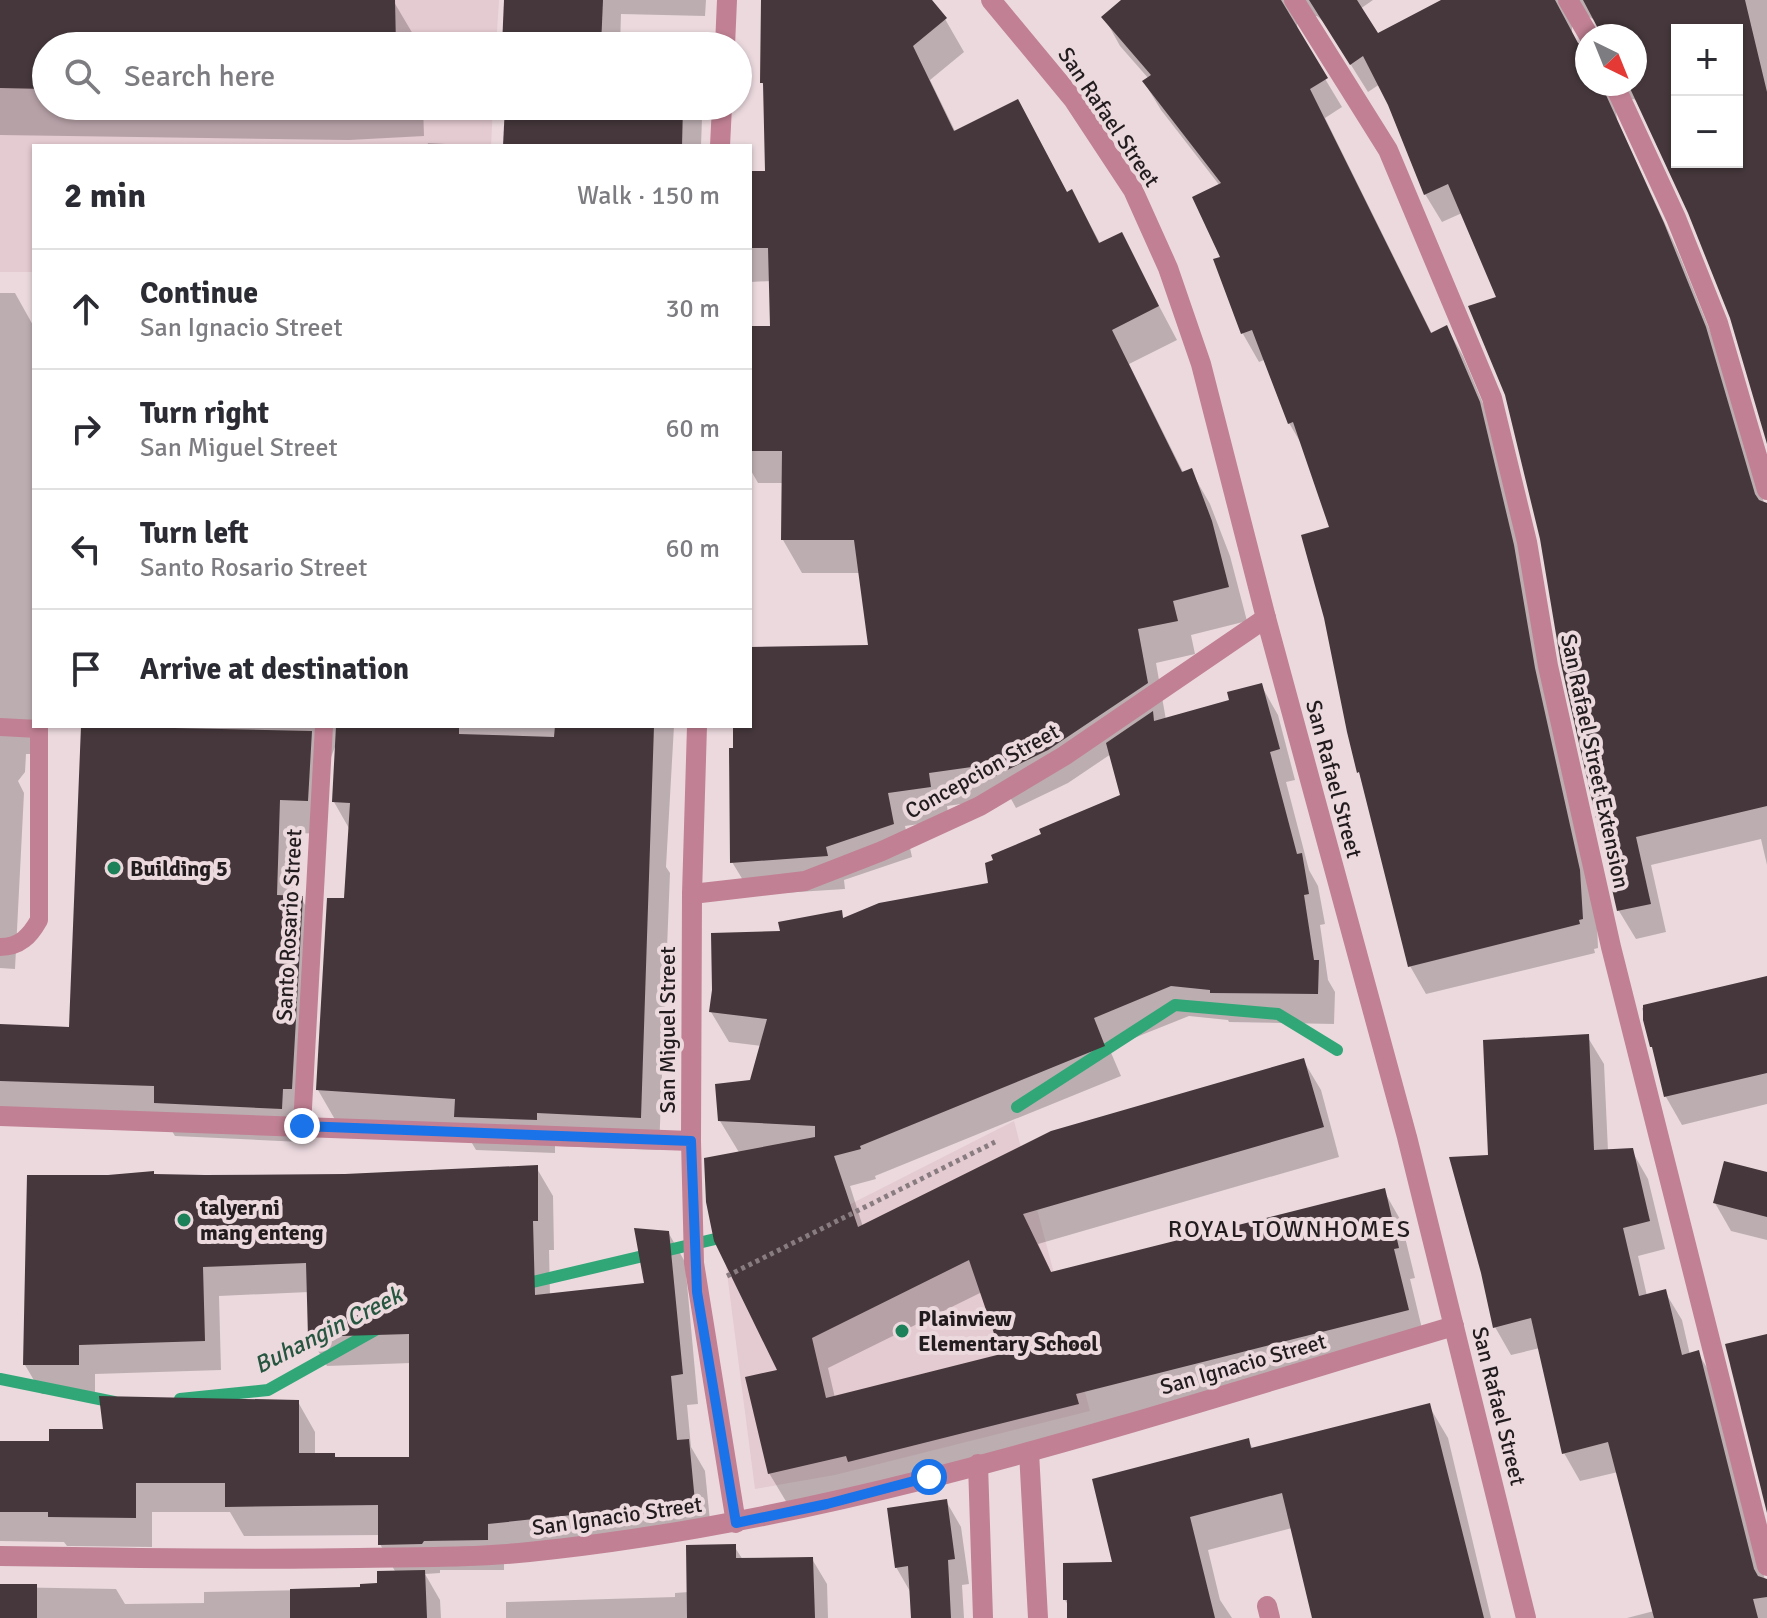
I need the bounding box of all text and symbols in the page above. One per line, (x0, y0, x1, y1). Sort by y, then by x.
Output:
north arrow (1575, 24, 1647, 96)
map controls (1671, 24, 1743, 168)
button: + (1671, 24, 1743, 96)
search box (32, 32, 752, 120)
street label: San Rafael Street (1052, 42, 1166, 192)
icon: search (60, 54, 104, 98)
text: Search here (124, 58, 275, 95)
button: − (1671, 96, 1743, 168)
text: 2 min (64, 175, 146, 217)
text: Walk · 150 m (577, 180, 720, 212)
text: Continue (140, 275, 258, 312)
icon: ahead (64, 287, 108, 331)
text: 30 m (665, 293, 720, 325)
text: San Ignacio Street (140, 312, 343, 344)
text: Turn right (140, 395, 269, 432)
icon: right (64, 407, 108, 451)
text: 60 m (665, 413, 720, 445)
text: San Miguel Street (140, 432, 338, 464)
text: Turn left (140, 515, 249, 552)
icon: left (64, 527, 108, 571)
text: 60 m (665, 533, 720, 565)
text: Santo Rosario Street (140, 552, 367, 584)
street label: San Rafael Street Extension (1555, 631, 1635, 891)
icon: arrive (64, 647, 108, 691)
text: Arrive at destination (140, 651, 409, 688)
street label: San Rafael Street (1300, 697, 1368, 861)
street label: Concepcion Street (900, 717, 1064, 824)
street label: Santo Rosario Street (270, 828, 308, 1022)
place label: Building 5 (130, 855, 228, 882)
marker: Building 5 (105, 859, 123, 877)
street label: San Miguel Street (654, 946, 681, 1114)
route end (284, 1108, 320, 1144)
place label: talyer ni mang enteng (199, 1194, 324, 1246)
marker: talyer ni mang enteng (175, 1211, 193, 1229)
district label: ROYAL TOWNHOMES (1168, 1214, 1412, 1244)
water label: Buhangin Creek (249, 1279, 409, 1380)
place label: Plainview Elementary School (918, 1305, 1098, 1357)
marker: Plainview Elementary School (893, 1322, 911, 1340)
street label: San Rafael Street (1466, 1324, 1532, 1488)
street label: San Ignacio Street (1157, 1327, 1329, 1401)
route start (911, 1459, 947, 1495)
street label: San Ignacio Street (530, 1491, 704, 1541)

